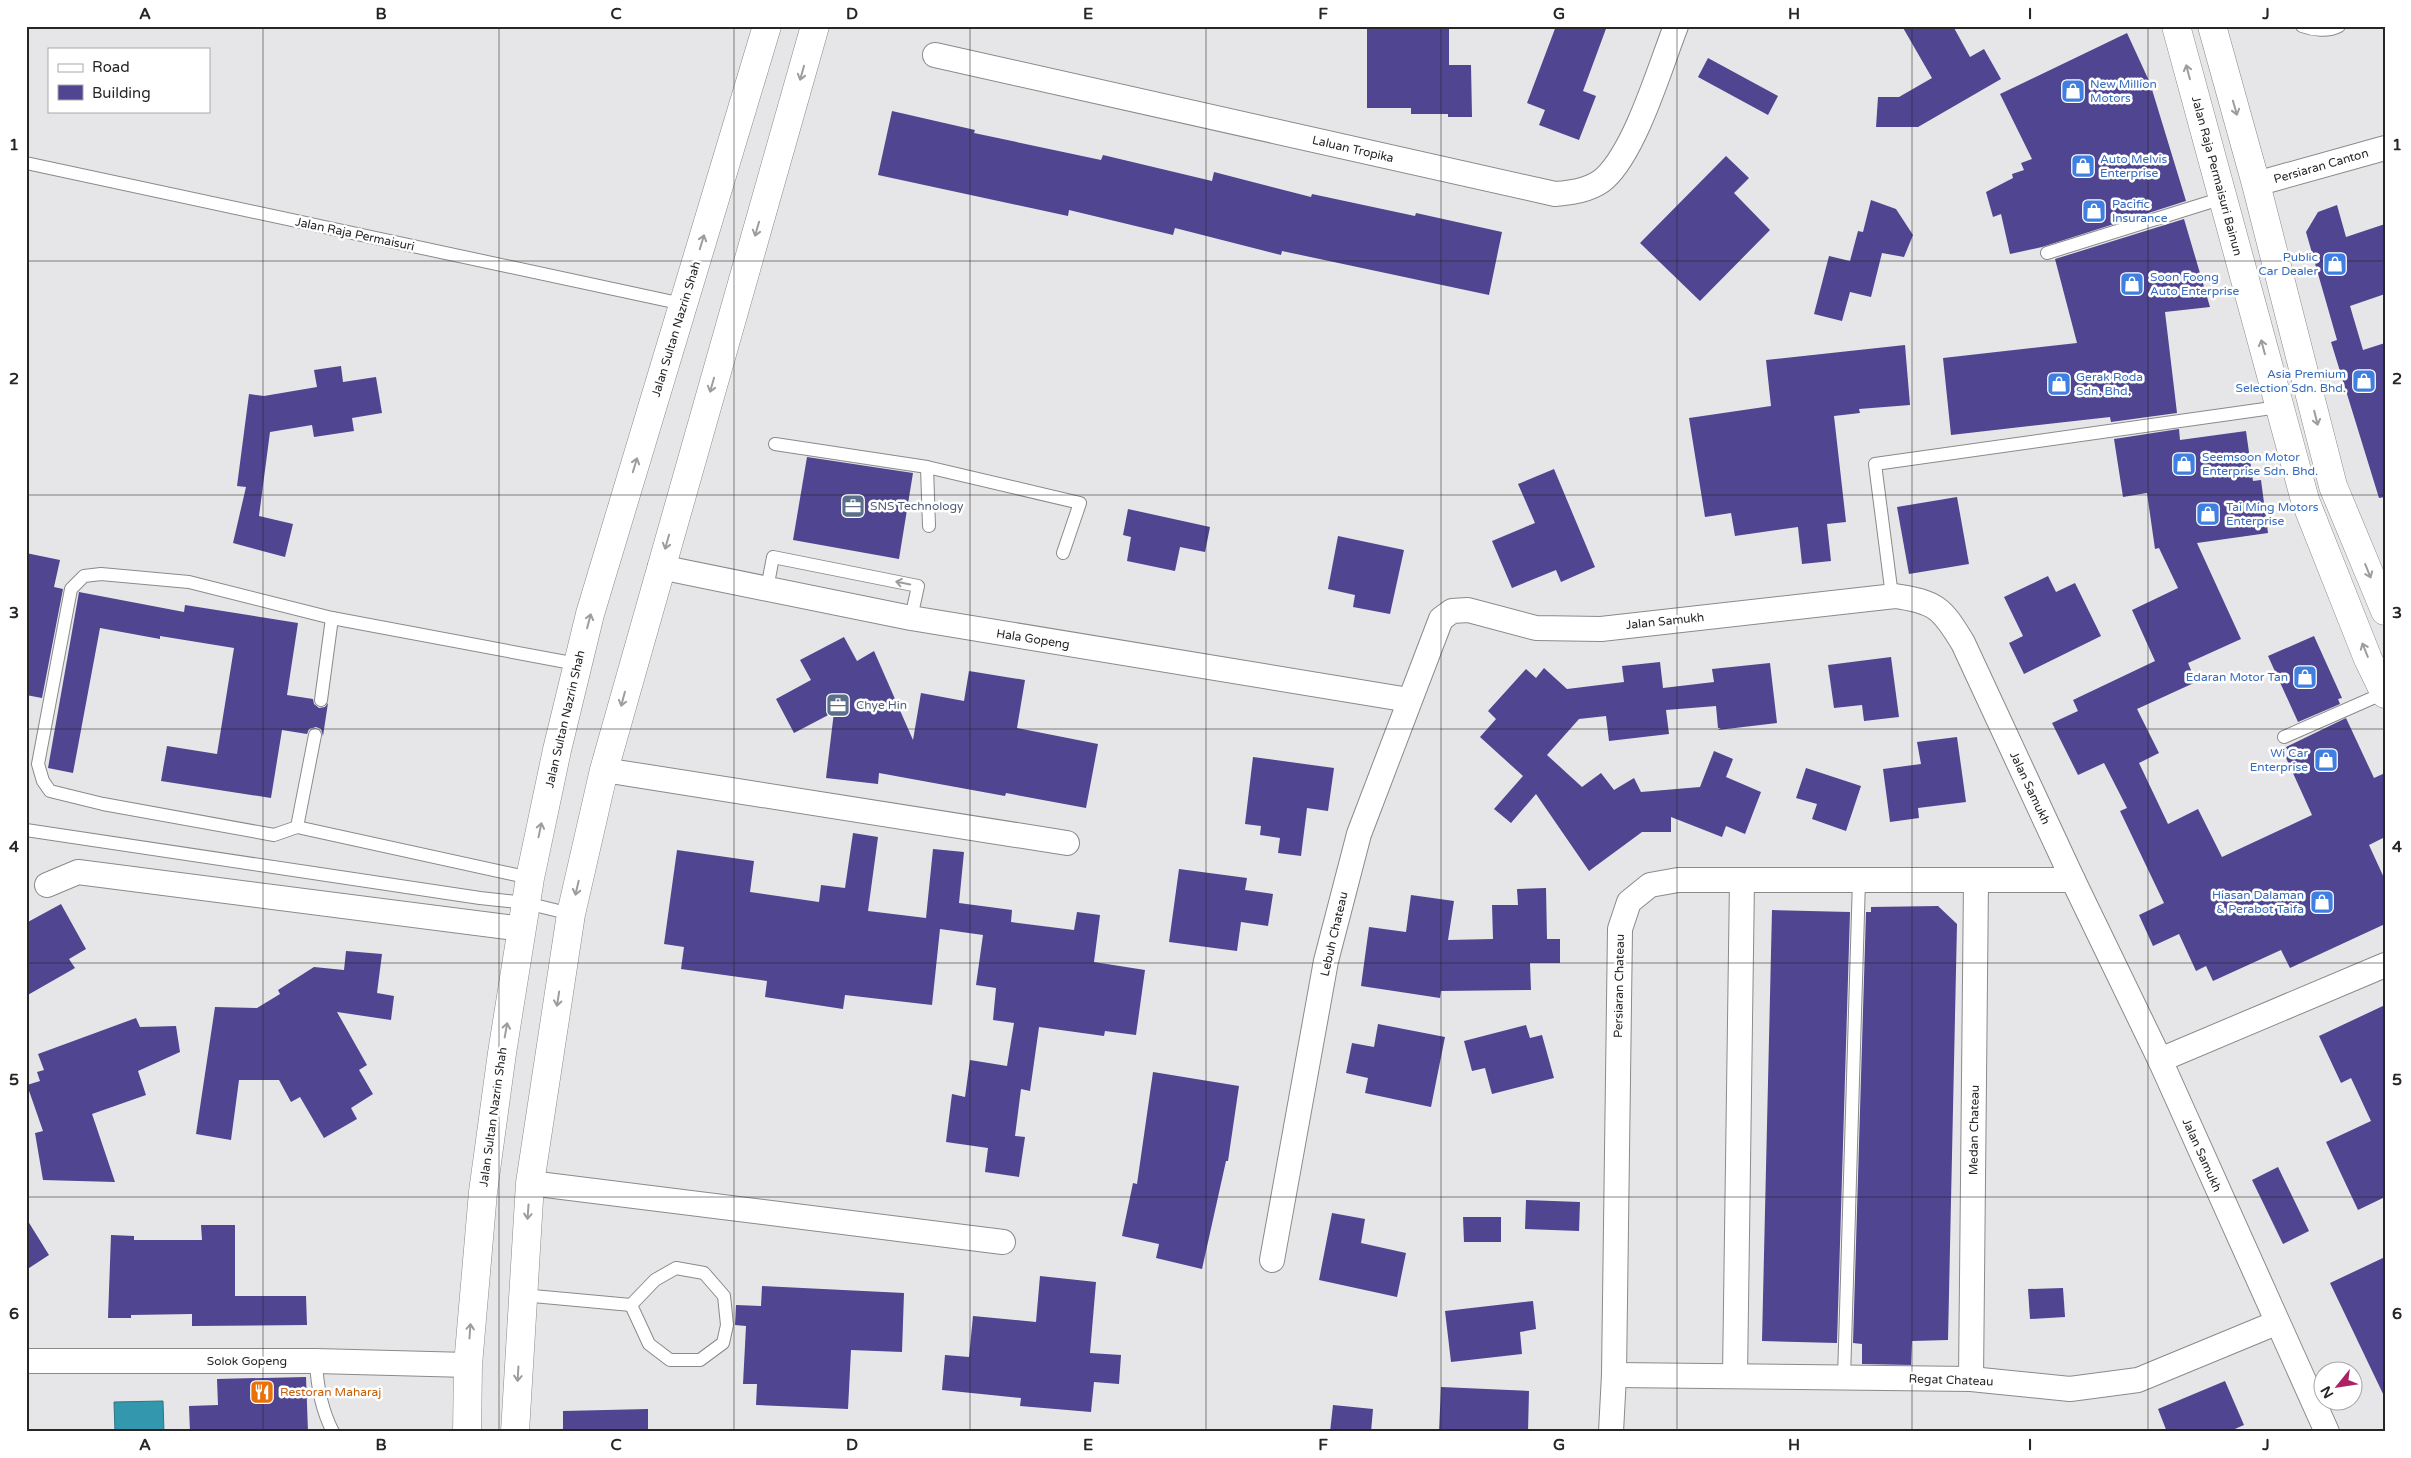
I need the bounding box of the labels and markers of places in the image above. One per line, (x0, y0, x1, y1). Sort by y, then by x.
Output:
place label: New Million Motors (2090, 77, 2157, 105)
shop icon: New Million Motors (2060, 78, 2086, 104)
place label: Auto Melvis Enterprise (2100, 152, 2168, 180)
shop icon: Auto Melvis Enterprise (2070, 153, 2096, 179)
place label: Pacific Insurance (2112, 197, 2168, 225)
shop icon: Pacific Insurance (2081, 198, 2107, 224)
place label: Public Car Dealer (2259, 250, 2318, 278)
shop icon: Public Car Dealer (2322, 251, 2348, 277)
place label: Soon Foong Auto Enterprise (2150, 270, 2240, 298)
shop icon: Soon Foong Auto Enterprise (2119, 271, 2145, 297)
place label: Asia Premium Selection Sdn. Bhd. (2236, 367, 2346, 395)
shop icon: Asia Premium Selection Sdn. Bhd. (2351, 368, 2377, 394)
place label: Gerak Roda Sdn. Bhd. (2076, 370, 2143, 398)
shop icon: Gerak Roda Sdn. Bhd. (2046, 371, 2072, 397)
place label: Seemsoon Motor Enterprise Sdn. Bhd. (2202, 450, 2318, 478)
shop icon: Seemsoon Motor Enterprise Sdn. Bhd. (2171, 451, 2197, 477)
office icon: SNS Technology (840, 493, 866, 519)
place label: SNS Technology (870, 499, 964, 513)
place label: Tai Ming Motors Enterprise (2226, 500, 2319, 528)
shop icon: Tai Ming Motors Enterprise (2195, 501, 2221, 527)
shop icon: Edaran Motor Tan (2292, 664, 2318, 690)
place label: Edaran Motor Tan (2186, 670, 2288, 684)
office icon: Chye Hin (825, 692, 851, 718)
place label: Chye Hin (856, 698, 907, 712)
place label: Wi Car Enterprise (2250, 746, 2308, 774)
shop icon: Wi Car Enterprise (2313, 747, 2339, 773)
place label: Hiasan Dalaman & Perabot Taifa (2212, 888, 2304, 916)
shop icon: Hiasan Dalaman & Perabot Taifa (2309, 889, 2335, 915)
restaurant icon: Restoran Maharaj (249, 1379, 275, 1405)
place label: Restoran Maharaj (280, 1385, 381, 1399)

